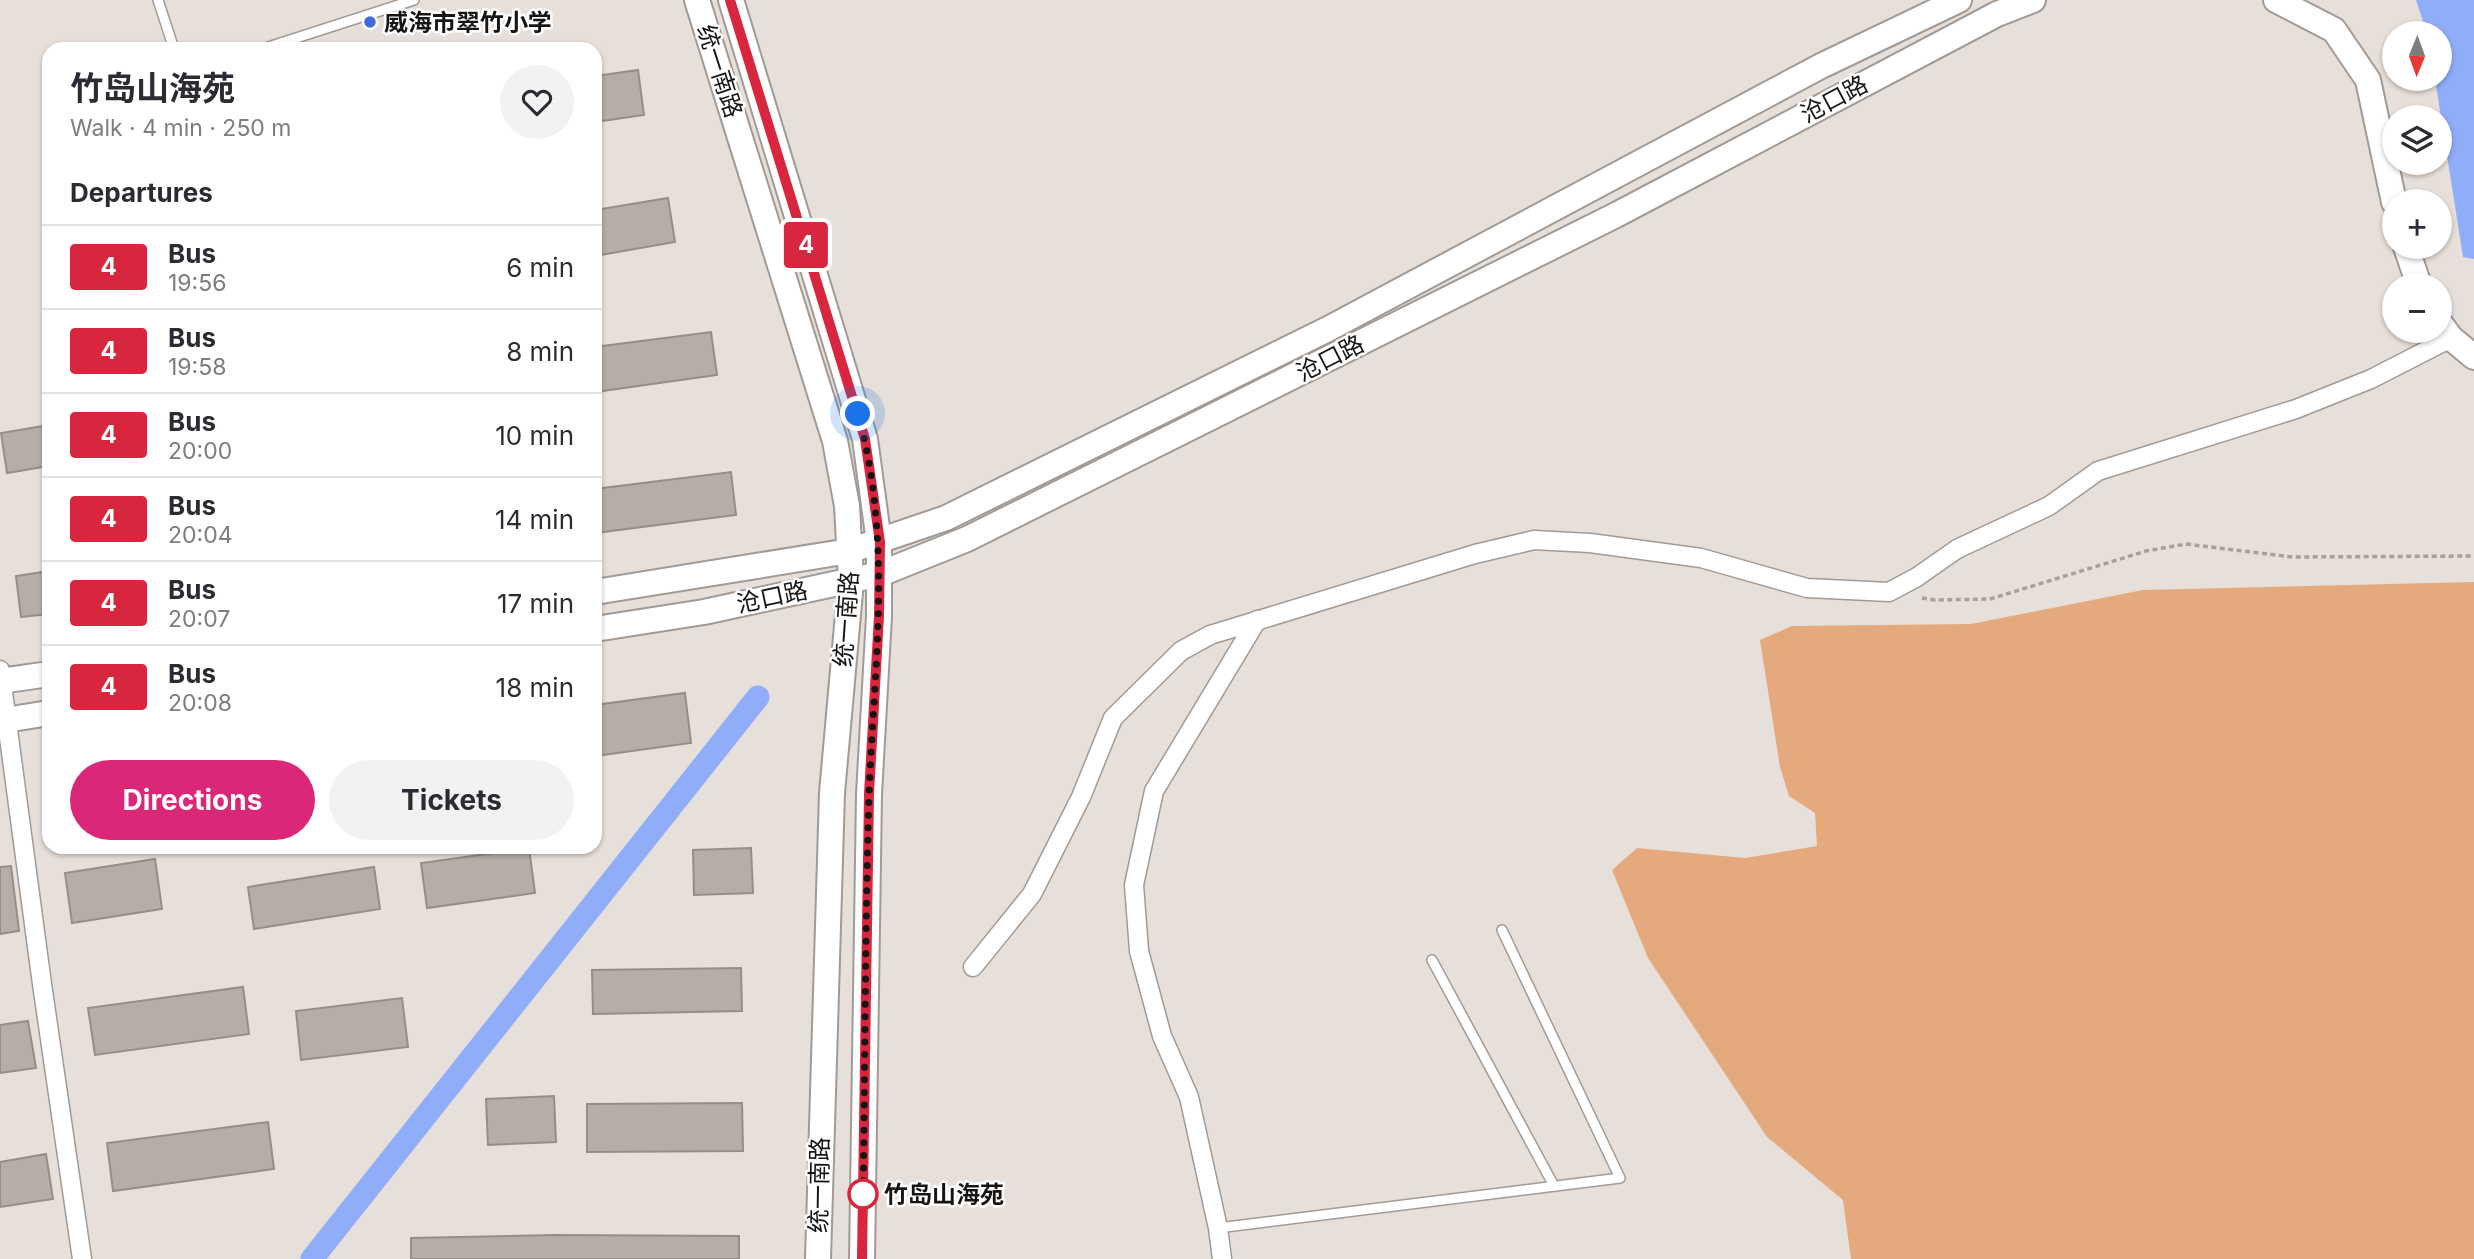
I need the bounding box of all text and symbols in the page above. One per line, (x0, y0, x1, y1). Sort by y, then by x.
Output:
place label: 威海市翠竹小学 (384, 8, 552, 37)
marker: 威海市翠竹小学 (362, 14, 378, 30)
street label: 统一南路 (691, 21, 749, 121)
north arrow (2382, 21, 2452, 91)
map controls (2382, 21, 2452, 343)
button: heart (500, 65, 574, 139)
text: 竹岛山海苑 (70, 68, 235, 108)
street label: 沧口路 (1795, 69, 1873, 129)
button: layers (2382, 105, 2452, 175)
text: Walk · 4 min · 250 m (70, 114, 292, 142)
text: Departures (70, 177, 213, 208)
button: + (2382, 189, 2452, 259)
line badge: 4 (783, 222, 829, 268)
text: 4 (798, 230, 814, 259)
text: Bus (168, 238, 216, 269)
text: 4 (100, 252, 117, 281)
text: 6 min (506, 252, 574, 283)
text: 19:56 (168, 269, 227, 297)
button: − (2382, 273, 2452, 343)
text: Bus (168, 322, 216, 353)
street label: 沧口路 (1291, 329, 1369, 387)
text: 4 (100, 336, 117, 365)
text: 8 min (506, 336, 574, 367)
text: 19:58 (168, 353, 226, 381)
your location (840, 396, 875, 431)
text: Bus (168, 406, 216, 437)
text: 4 (100, 420, 117, 449)
text: 10 min (495, 420, 574, 451)
text: 20:00 (168, 437, 232, 465)
text: Bus (168, 490, 216, 521)
text: 4 (100, 504, 117, 533)
text: 14 min (495, 504, 574, 535)
text: 20:04 (168, 521, 233, 549)
street label: 统一南路 (828, 570, 864, 668)
text: Bus (168, 574, 216, 605)
street label: 沧口路 (734, 575, 810, 619)
text: 4 (100, 588, 117, 617)
text: 17 min (497, 588, 574, 619)
text: 20:07 (168, 605, 230, 633)
text: Bus (168, 658, 216, 689)
text: 4 (100, 672, 117, 701)
text: 18 min (496, 672, 574, 703)
text: 20:08 (168, 689, 232, 717)
button: Directions (70, 760, 315, 840)
button: Tickets (329, 760, 574, 840)
street label: 统一南路 (804, 1137, 834, 1233)
marker: 竹岛山海苑 (848, 1179, 878, 1209)
place label: 竹岛山海苑 (884, 1180, 1004, 1209)

